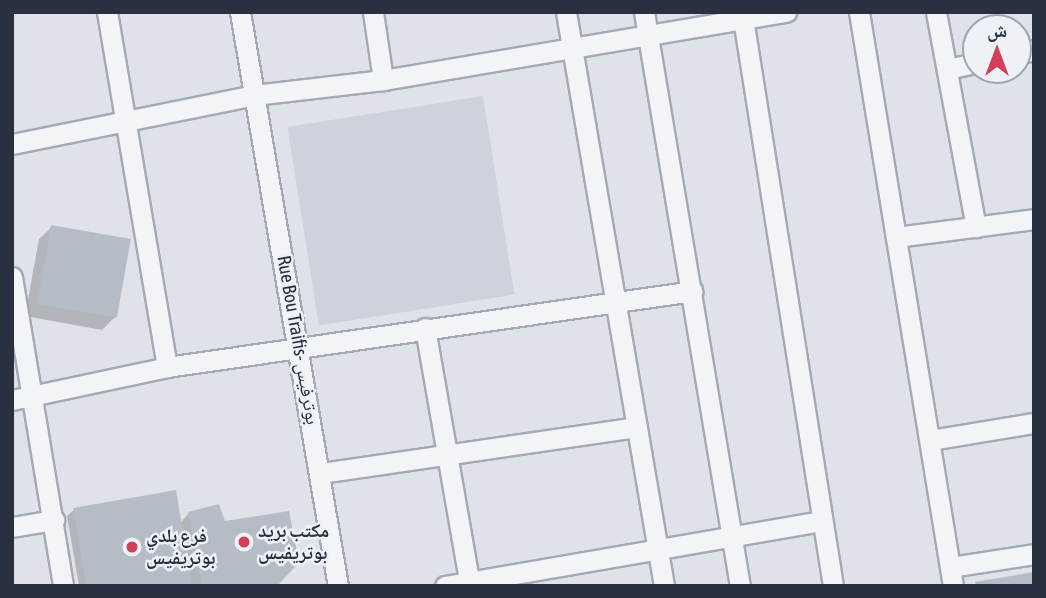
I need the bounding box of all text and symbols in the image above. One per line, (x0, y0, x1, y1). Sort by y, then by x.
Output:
north arrow (962, 14, 1032, 84)
text: ش (987, 19, 1007, 41)
street label: Rue Bou Traifis- بوترفيس (272, 254, 324, 426)
place label: مكتب بريد بوتريفيس (258, 520, 329, 564)
place label: فرع بلدي بوتريفيس (146, 525, 215, 569)
marker: مكتب بريد بوتريفيس (236, 534, 252, 550)
marker: فرع بلدي بوتريفيس (124, 539, 140, 555)

